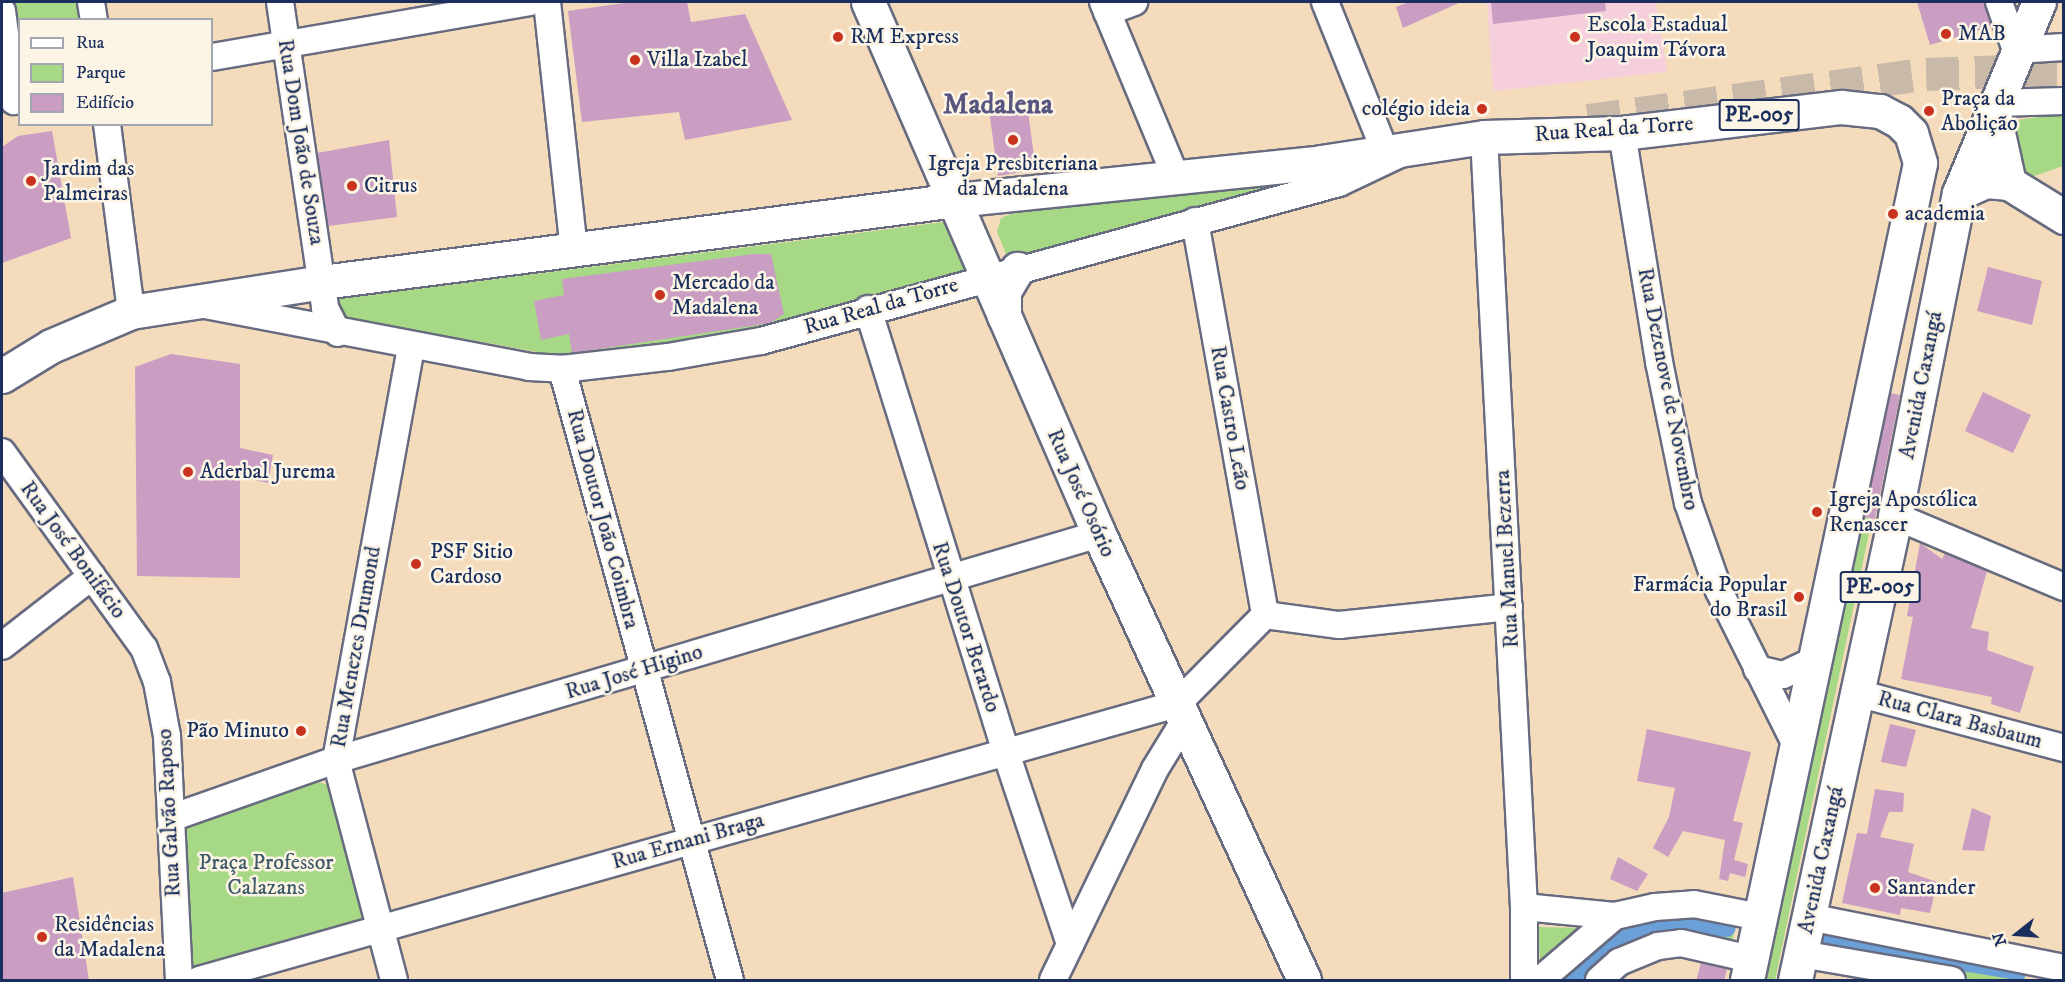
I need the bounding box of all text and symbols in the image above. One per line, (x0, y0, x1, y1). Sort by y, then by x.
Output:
place label: Escola Estadual Joaquim Távora (1587, 11, 1728, 62)
legend (18, 18, 213, 126)
place label: MAB (1958, 21, 2006, 47)
place label: RM Express (850, 24, 959, 50)
marker: MAB (1939, 27, 1953, 41)
marker: RM Express (831, 30, 845, 44)
marker: Escola Estadual Joaquim Távora (1568, 30, 1582, 44)
text: Rua (76, 32, 104, 54)
street label: Rua Dom João de Souza (272, 37, 330, 247)
place label: Villa Izabel (647, 47, 748, 73)
marker: Villa Izabel (628, 53, 642, 67)
text: Parque (76, 62, 126, 84)
place label: Praça da Abolição (1941, 85, 2018, 136)
district label: Madalena (943, 88, 1053, 122)
text: Edifício (76, 92, 134, 114)
place label: colégio ideia (1362, 96, 1470, 122)
road number: PE-005 (1718, 97, 1800, 133)
marker: colégio ideia (1475, 102, 1489, 116)
marker: Praça da Abolição (1922, 104, 1936, 118)
street label: Rua Real da Torre (1534, 110, 1694, 148)
marker: Igreja Presbiteriana da Madalena (1006, 133, 1020, 147)
place label: Igreja Presbiteriana da Madalena (928, 150, 1098, 202)
place label: Jardim das Palmeiras (43, 155, 134, 206)
place label: Citrus (364, 173, 417, 199)
marker: Jardim das Palmeiras (24, 174, 38, 188)
marker: Citrus (345, 179, 359, 193)
place label: academia (1905, 201, 1985, 227)
marker: academia (1886, 207, 1900, 221)
street label: Rua Dezenove de Novembro (1632, 266, 1704, 512)
place label: Mercado da Madalena (672, 269, 775, 320)
street label: Rua Real da Torre (801, 271, 961, 341)
marker: Mercado da Madalena (653, 288, 667, 302)
street label: Avenida Caxangá (1894, 309, 1948, 461)
street label: Rua Castro Leão (1204, 344, 1256, 492)
street label: Rua Doutor João Coimbra (561, 406, 645, 632)
street label: Rua José Osório (1041, 425, 1121, 561)
place label: Aderbal Jurema (200, 459, 335, 485)
marker: Aderbal Jurema (181, 465, 195, 479)
street label: Rua Manuel Bezerra (1489, 469, 1525, 649)
street label: Rua José Bonifácio (14, 476, 132, 624)
place label: Igreja Apostólica Renascer (1829, 486, 1977, 538)
marker: Igreja Apostólica Renascer (1810, 505, 1824, 519)
place label: PSF Sitio Cardoso (430, 538, 513, 590)
street label: Rua Doutor Berardo (926, 538, 1006, 716)
street label: Rua Menezes Drumond (325, 544, 387, 750)
marker: PSF Sitio Cardoso (407, 555, 425, 573)
road number: PE-005 (1840, 569, 1920, 605)
place label: Farmácia Popular do Brasil (1633, 571, 1787, 622)
marker: Farmácia Popular do Brasil (1792, 590, 1806, 604)
street label: Rua José Higino (562, 639, 706, 705)
street label: Rua Clara Basbaum (1875, 685, 2045, 755)
place label: Pão Minuto (186, 718, 289, 744)
marker: Pão Minuto (294, 724, 308, 738)
street label: Rua Galvão Raposo (151, 728, 187, 898)
street label: Avenida Caxangá (1792, 784, 1850, 936)
street label: Rua Ernani Braga (609, 807, 767, 875)
park label: Praça Professor Calazans (199, 849, 333, 900)
place label: Santander (1887, 875, 1975, 901)
marker: Santander (1868, 881, 1882, 895)
north arrow (1987, 904, 2047, 964)
place label: Residências da Madalena (54, 911, 165, 962)
marker: Residências da Madalena (35, 930, 49, 944)
text: N (1988, 930, 2011, 948)

